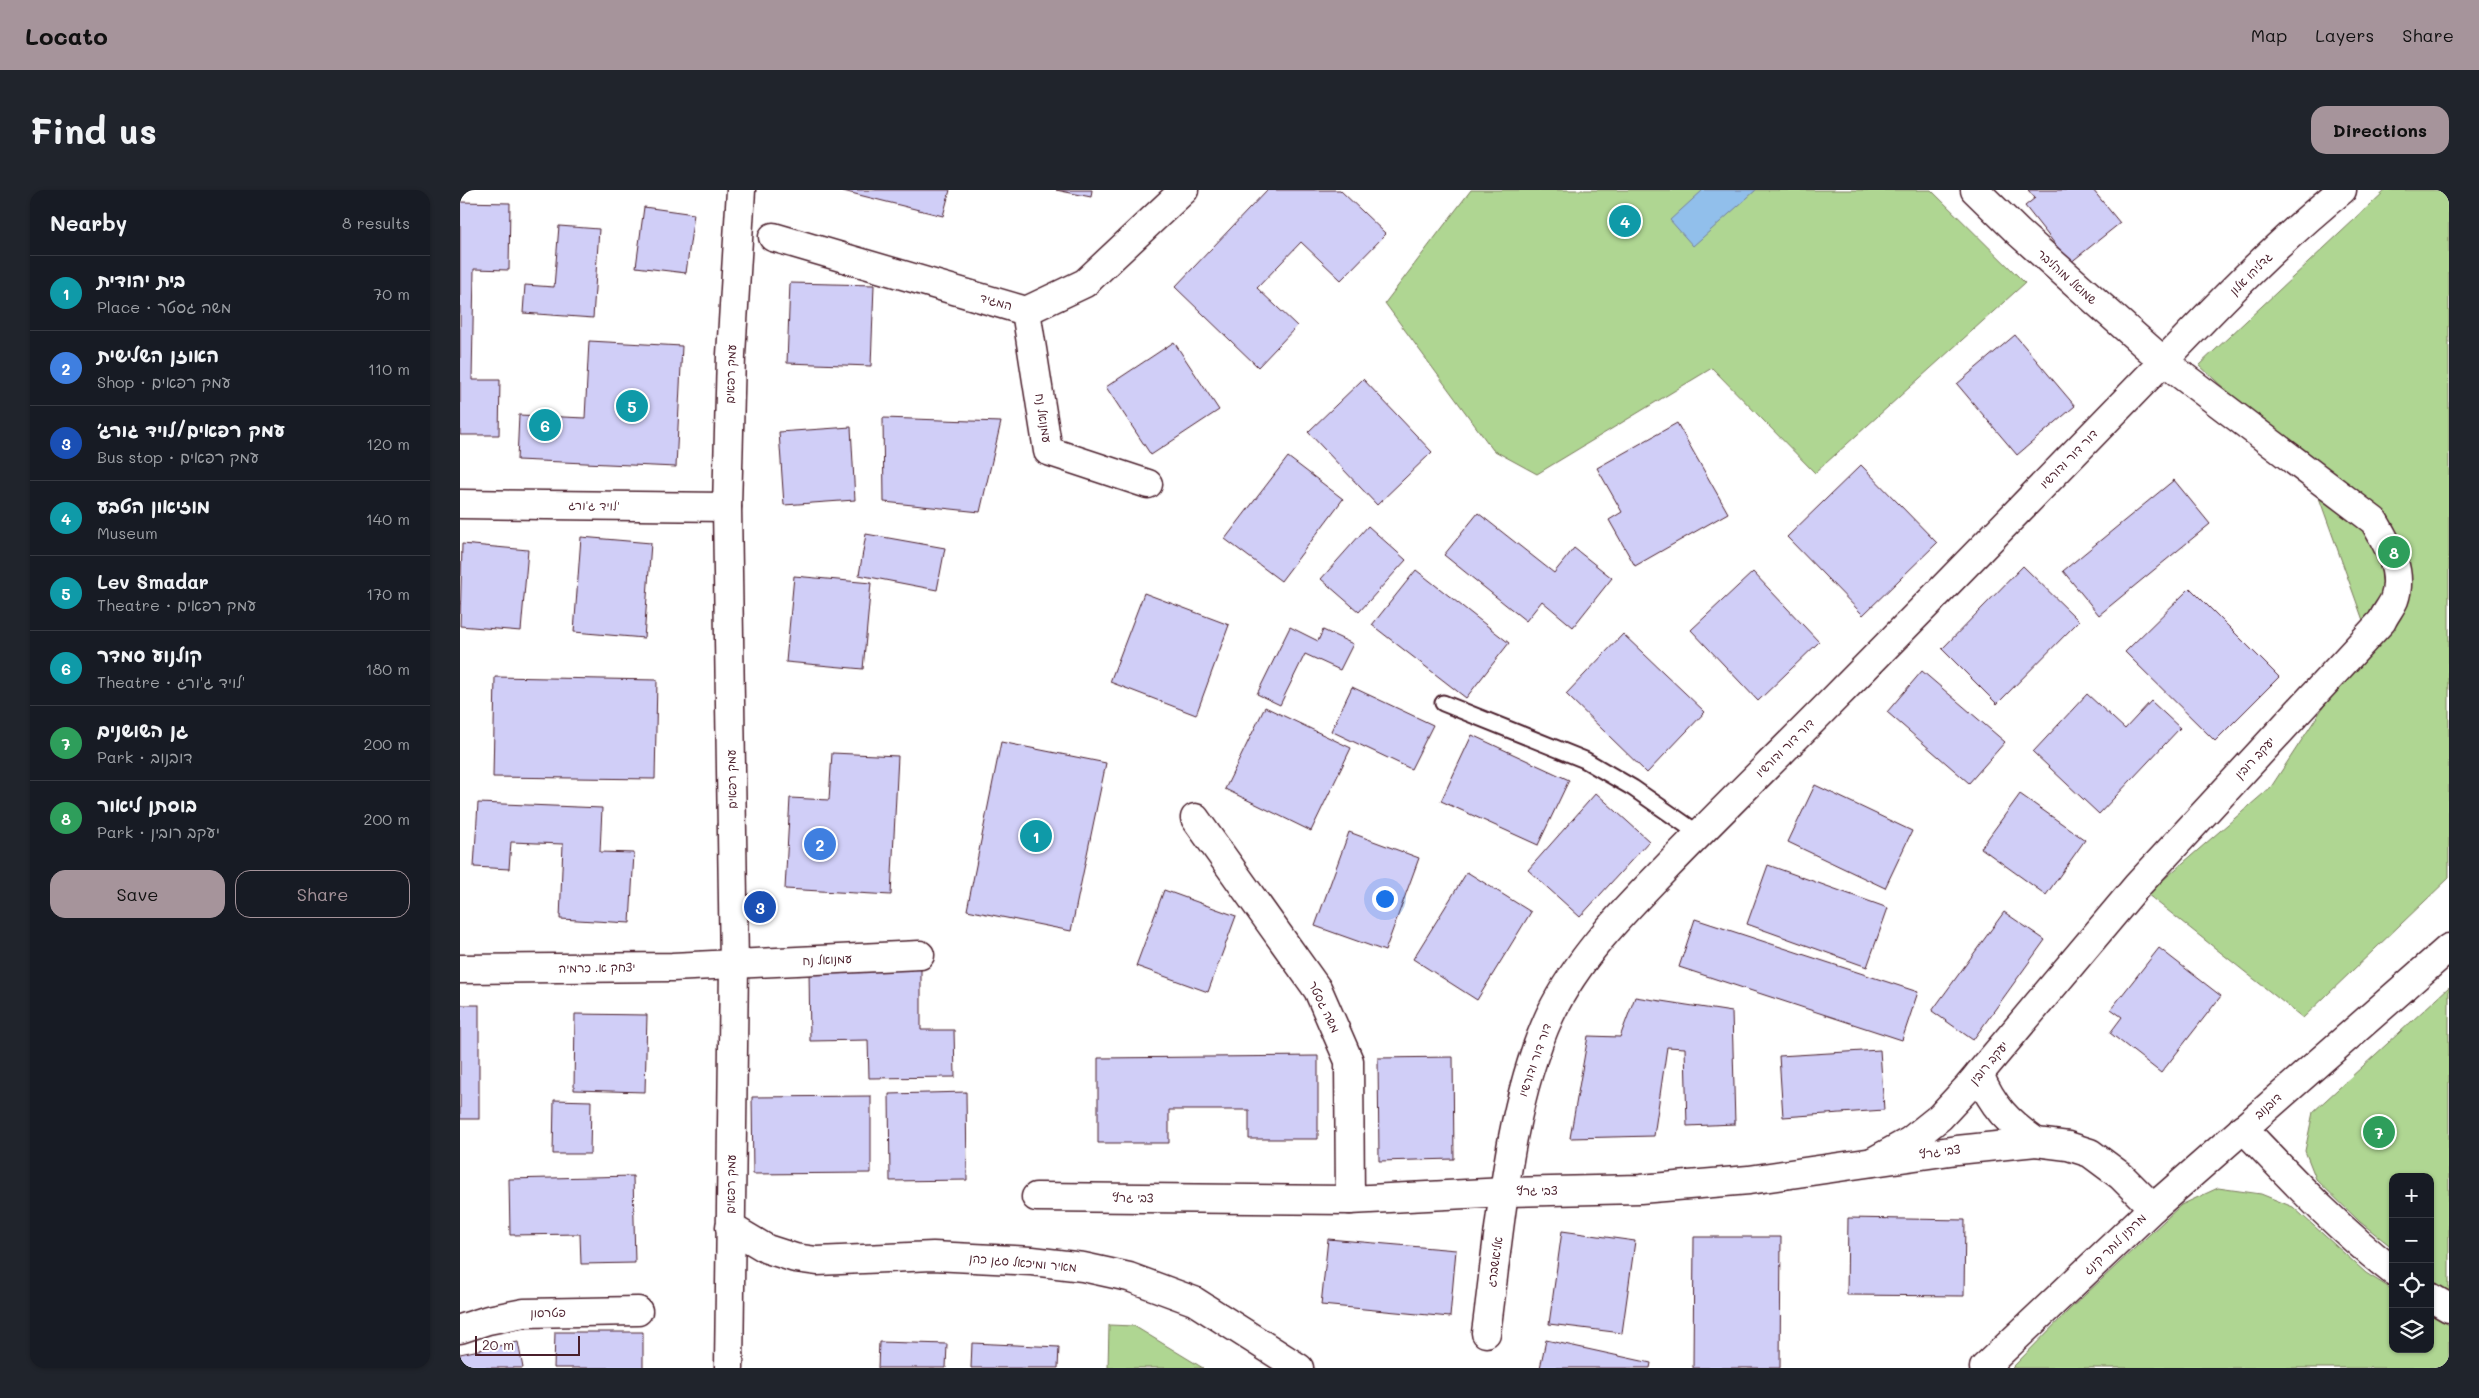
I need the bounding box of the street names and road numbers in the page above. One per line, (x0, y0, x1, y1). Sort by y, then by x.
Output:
street label: שמואל מוהליבר (2034, 245, 2102, 308)
street label: גדליהו אלון (2225, 248, 2275, 298)
street label: המגיד (978, 289, 1014, 313)
street label: עמק רפאים (721, 344, 739, 404)
street label: עמנואל נח (1032, 392, 1056, 444)
street label: דור דור ודורשיו (2036, 425, 2101, 491)
street label: לויד ג'ורג' (568, 497, 620, 513)
street label: דור דור ודורשיו (1752, 715, 1817, 780)
street label: יעקב רובין (2231, 733, 2278, 782)
street label: עמק רפאים (722, 749, 740, 809)
street label: עמנואל נח (802, 950, 852, 968)
street label: יצחק א. כרמיה (558, 958, 636, 976)
street label: משה גסטר (1306, 978, 1344, 1035)
street label: דור דור ודורשיו (1514, 1021, 1554, 1098)
street label: יעקב רובין (1965, 1037, 2011, 1087)
street label: דובנוב (2250, 1089, 2284, 1122)
street label: צבי גרץ (1918, 1140, 1962, 1162)
street label: עמק רפאים (721, 1154, 739, 1214)
street label: צבי גרץ (1516, 1182, 1558, 1198)
street label: צבי גרץ (1112, 1189, 1154, 1205)
street label: מרתין לותר קינג (2079, 1209, 2149, 1277)
street label: אליאשברג (1483, 1235, 1505, 1288)
street label: מאיר ומיכאל סגן כהן (969, 1249, 1078, 1275)
street label: פטרסון (530, 1304, 566, 1320)

